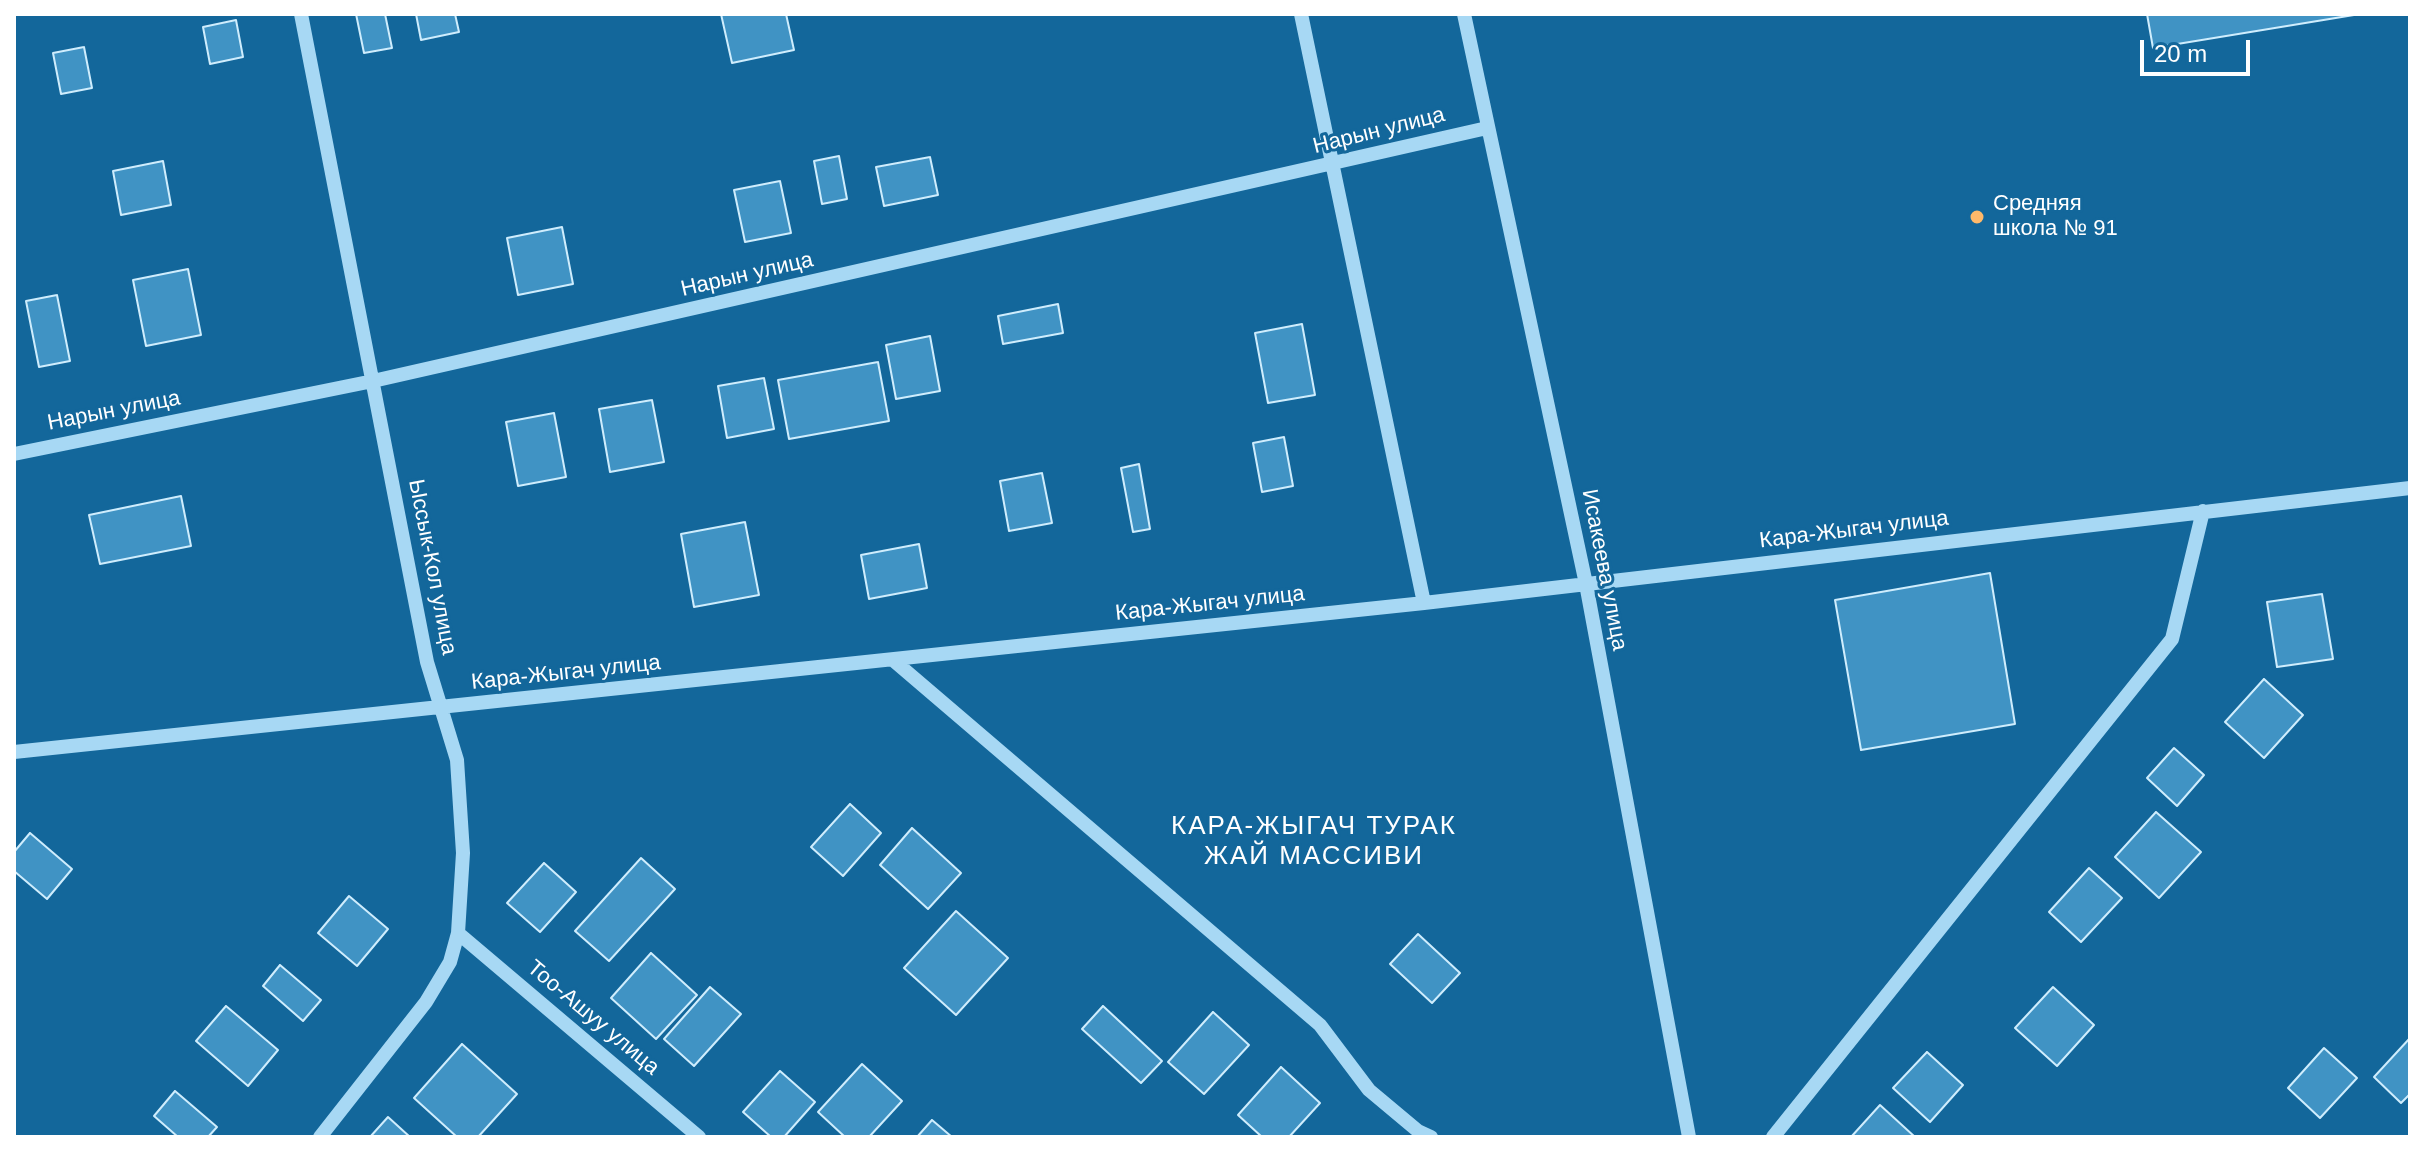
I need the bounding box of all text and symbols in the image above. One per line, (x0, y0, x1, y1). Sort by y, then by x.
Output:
scale bar (2144, 24, 2254, 74)
text: 20 m (2154, 40, 2207, 67)
street label: Нарын улица (1310, 102, 1448, 160)
place label: Средняя школа № 91 (1993, 191, 2118, 242)
marker: Средняя школа № 91 (1968, 208, 1986, 226)
street label: Нарын улица (678, 247, 816, 303)
street label: Нарын улица (45, 385, 183, 437)
street label: Ыссык-Кол улица (402, 477, 462, 657)
street label: Исакеева улица (1575, 487, 1633, 653)
street label: Кара-Жыгач улица (1758, 505, 1950, 555)
street label: Кара-Жыгач улица (1114, 581, 1306, 627)
street label: Кара-Жыгач улица (470, 650, 662, 696)
district label: КАРА-ЖЫГАЧ ТУРАК ЖАЙ МАССИВИ (1171, 811, 1457, 872)
street label: Тоо-Ашуу улица (522, 955, 664, 1081)

